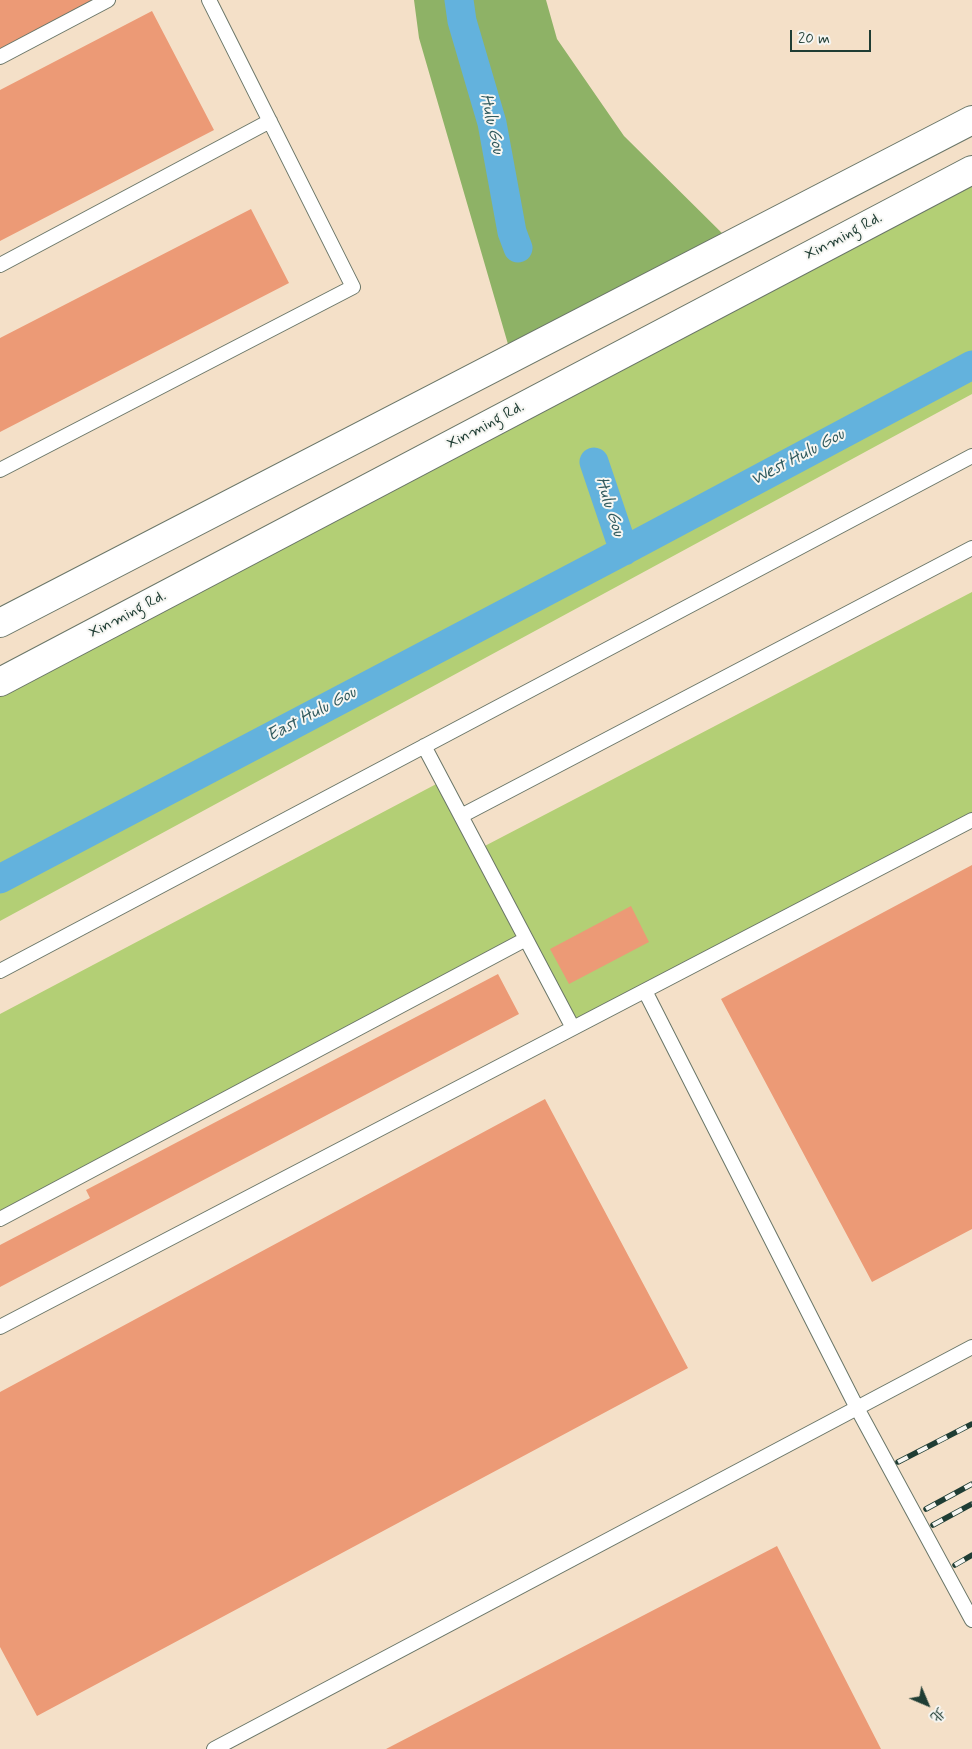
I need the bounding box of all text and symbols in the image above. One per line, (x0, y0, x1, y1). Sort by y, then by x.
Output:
scale bar (792, 20, 873, 52)
text: 20 m (798, 29, 830, 49)
water label: Hulu Gou (474, 92, 508, 156)
street label: Xinming Rd. (802, 209, 886, 265)
street label: Xinming Rd. (444, 398, 528, 454)
water label: West Hulu Gou (747, 424, 849, 492)
water label: Hulu Gou (589, 475, 629, 539)
street label: Xinming Rd. (86, 587, 170, 643)
water label: East Hulu Gou (264, 682, 360, 748)
north arrow (902, 1679, 952, 1729)
text: 北 (926, 1703, 949, 1726)

